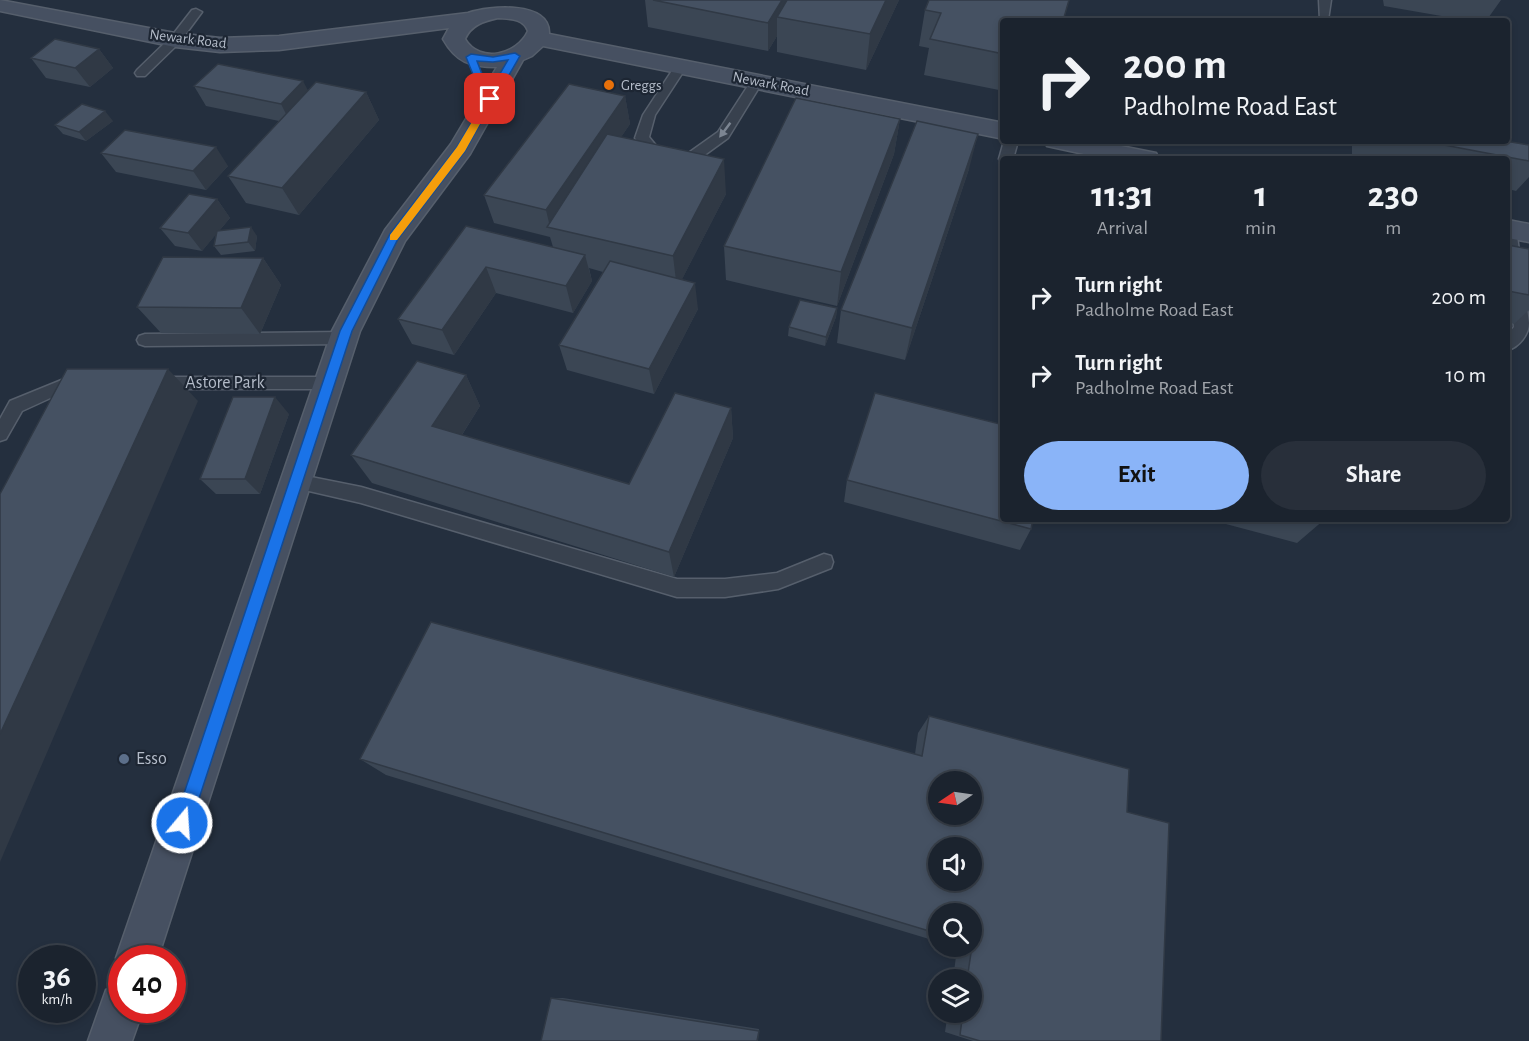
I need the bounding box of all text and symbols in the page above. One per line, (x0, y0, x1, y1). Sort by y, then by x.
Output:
street label: Newark Road (149, 27, 228, 51)
icon: right (1024, 42, 1102, 120)
text: 200 m (1123, 44, 1227, 86)
street label: Newark Road (732, 69, 811, 99)
pin (464, 73, 515, 124)
marker: Greggs (602, 78, 616, 92)
place label: Greggs (621, 78, 661, 93)
icon: arrive (473, 82, 506, 115)
text: Padholme Road East (1123, 93, 1337, 120)
one-way arrow (718, 122, 731, 138)
text: 11:31 (1091, 177, 1154, 213)
text: 1 (1254, 177, 1267, 213)
text: 230 (1368, 177, 1419, 213)
text: Arrival (1097, 218, 1148, 238)
text: min (1245, 218, 1276, 238)
text: m (1385, 218, 1401, 238)
text: Turn right (1075, 274, 1162, 296)
icon: right (1024, 281, 1057, 314)
text: 200 m (1432, 286, 1486, 308)
text: Padholme Road East (1075, 300, 1233, 320)
text: Turn right (1075, 352, 1162, 374)
icon: right (1024, 359, 1057, 392)
text: 10 m (1446, 364, 1486, 386)
street label: Astore Park (185, 374, 265, 392)
text: Padholme Road East (1075, 378, 1233, 398)
button: Exit (1024, 441, 1249, 510)
button: Share (1261, 441, 1486, 510)
place label: Esso (136, 750, 167, 768)
marker: Esso (117, 752, 131, 766)
north arrow (928, 771, 982, 825)
map controls (928, 771, 982, 1023)
position arrow (150, 791, 214, 855)
button: sound (928, 837, 982, 891)
button: search (928, 903, 982, 957)
speed limit sign: 40 (108, 945, 186, 1023)
text: 36 (43, 962, 71, 992)
button: layers (928, 969, 982, 1023)
text: km/h (42, 992, 72, 1007)

